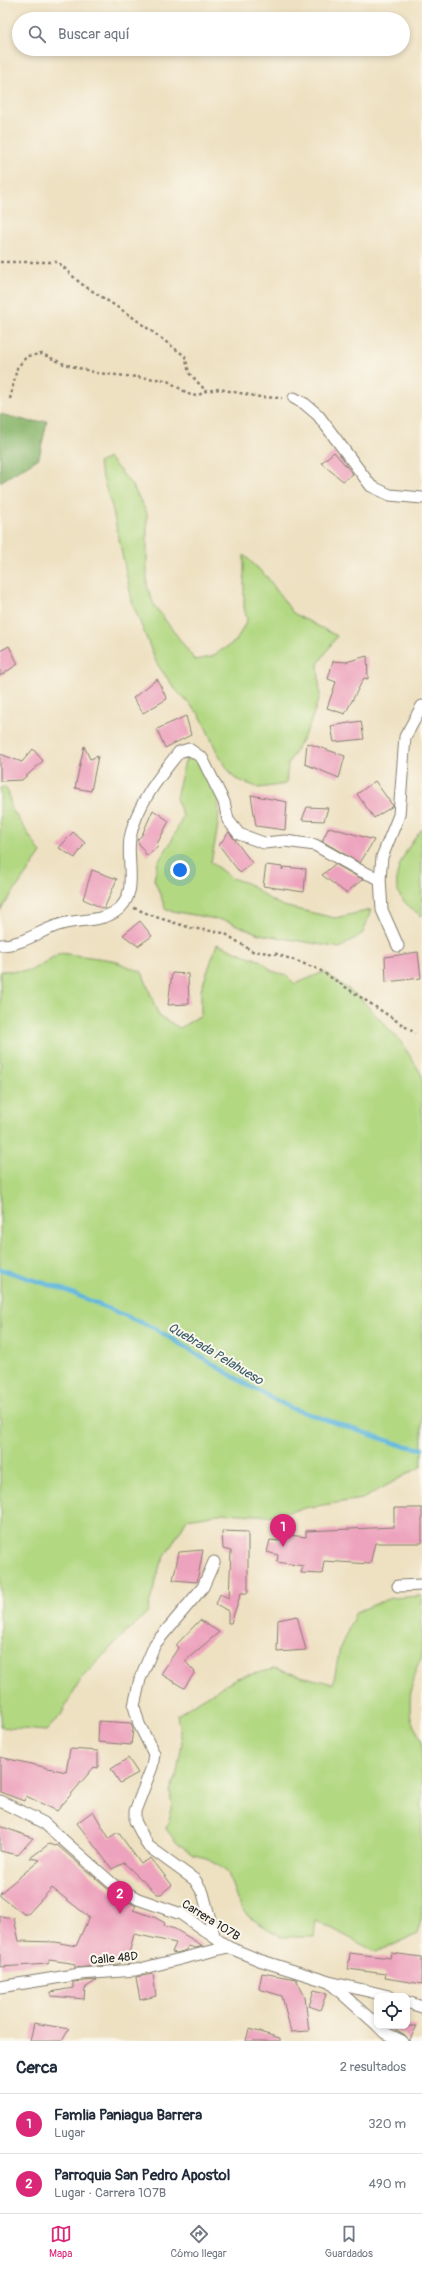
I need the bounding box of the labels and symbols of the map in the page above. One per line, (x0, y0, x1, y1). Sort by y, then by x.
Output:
your location (170, 860, 190, 880)
water label: Quebrada Pelahueso (165, 1319, 267, 1389)
pin: 1 (270, 1514, 296, 1547)
pin: 2 (107, 1881, 133, 1914)
street label: Carrera 107B (179, 1897, 243, 1944)
street label: Calle 48D (90, 1949, 139, 1968)

